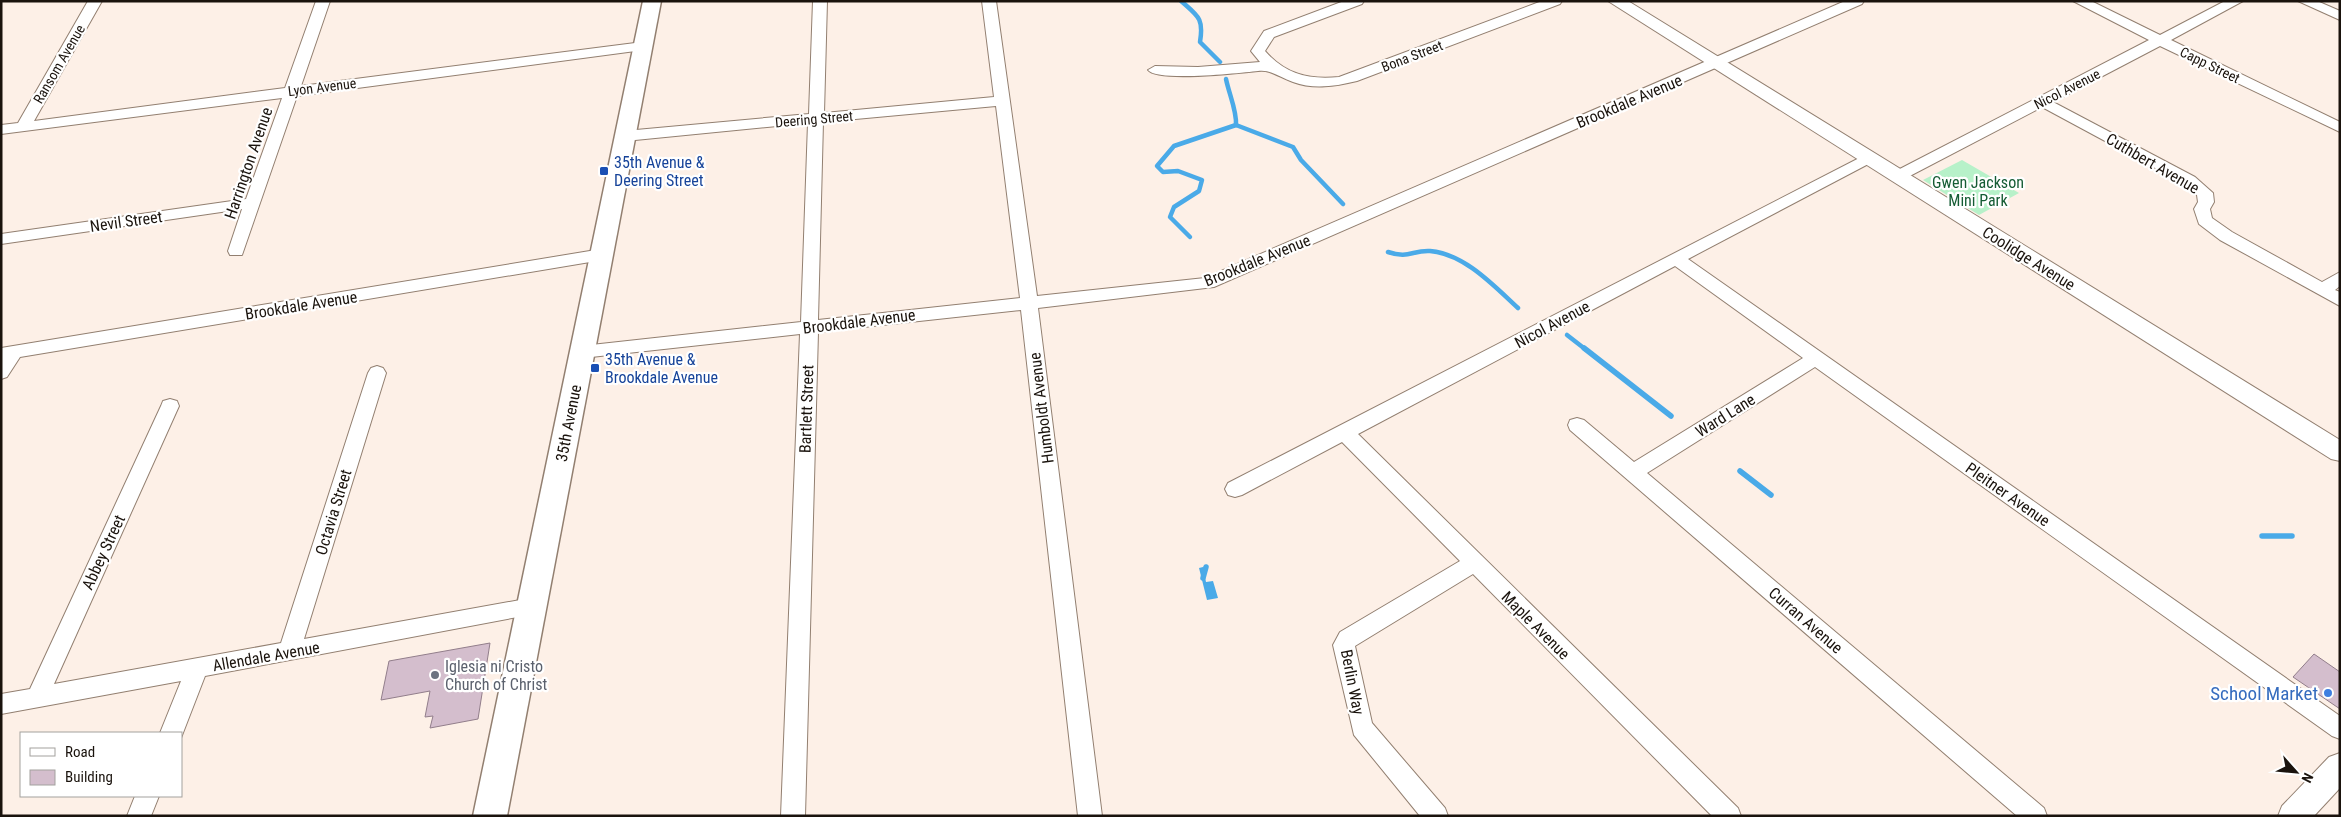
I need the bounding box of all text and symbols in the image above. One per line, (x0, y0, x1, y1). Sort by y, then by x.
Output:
street label: Ransom Avenue (30, 21, 88, 106)
street label: Bona Street (1379, 37, 1445, 75)
street label: Capp Street (2178, 44, 2242, 86)
street label: Nicol Avenue (2031, 65, 2103, 113)
street label: Brookdale Avenue (1573, 71, 1685, 132)
street label: Lyon Avenue (287, 75, 358, 99)
street label: Harrington Avenue (220, 105, 276, 221)
street label: Deering Street (774, 108, 854, 130)
street label: Cuthbert Avenue (2103, 129, 2203, 198)
place label: 35th Avenue & Deering Street (614, 153, 705, 190)
marker: 35th Avenue & Deering Street (598, 165, 610, 177)
park label: Gwen Jackson Mini Park (1932, 173, 2024, 210)
street label: Nevil Street (89, 207, 164, 236)
street label: Coolidge Avenue (1979, 222, 2079, 294)
street label: Brookdale Avenue (1201, 230, 1313, 290)
street label: Brookdale Avenue (244, 287, 358, 324)
street label: Nicol Avenue (1511, 297, 1593, 352)
street label: Brookdale Avenue (802, 305, 916, 338)
place label: 35th Avenue & Brookdale Avenue (605, 350, 718, 387)
street label: Humboldt Avenue (1025, 351, 1058, 465)
marker: 35th Avenue & Brookdale Avenue (589, 362, 601, 374)
street label: Bartlett Street (795, 364, 818, 453)
street label: 35th Avenue (552, 383, 585, 463)
street label: Ward Lane (1692, 390, 1758, 441)
street label: Pleitner Avenue (1962, 458, 2053, 530)
street label: Octavia Street (311, 467, 356, 557)
street label: Abbey Street (78, 512, 129, 593)
street label: Curran Avenue (1765, 583, 1846, 658)
street label: Maple Avenue (1498, 587, 1574, 663)
street label: Allendale Avenue (211, 638, 321, 675)
street label: Berlin Way (1337, 648, 1368, 717)
place label: Iglesia ni Cristo Church of Christ (445, 657, 547, 694)
marker: Iglesia ni Cristo Church of Christ (429, 669, 441, 681)
place label: School Market (2210, 682, 2318, 705)
marker: School Market (2322, 687, 2334, 699)
legend (20, 732, 182, 797)
text: Road (65, 743, 95, 761)
north arrow (2271, 747, 2321, 797)
text: Building (65, 768, 113, 786)
text: N (2299, 770, 2317, 785)

